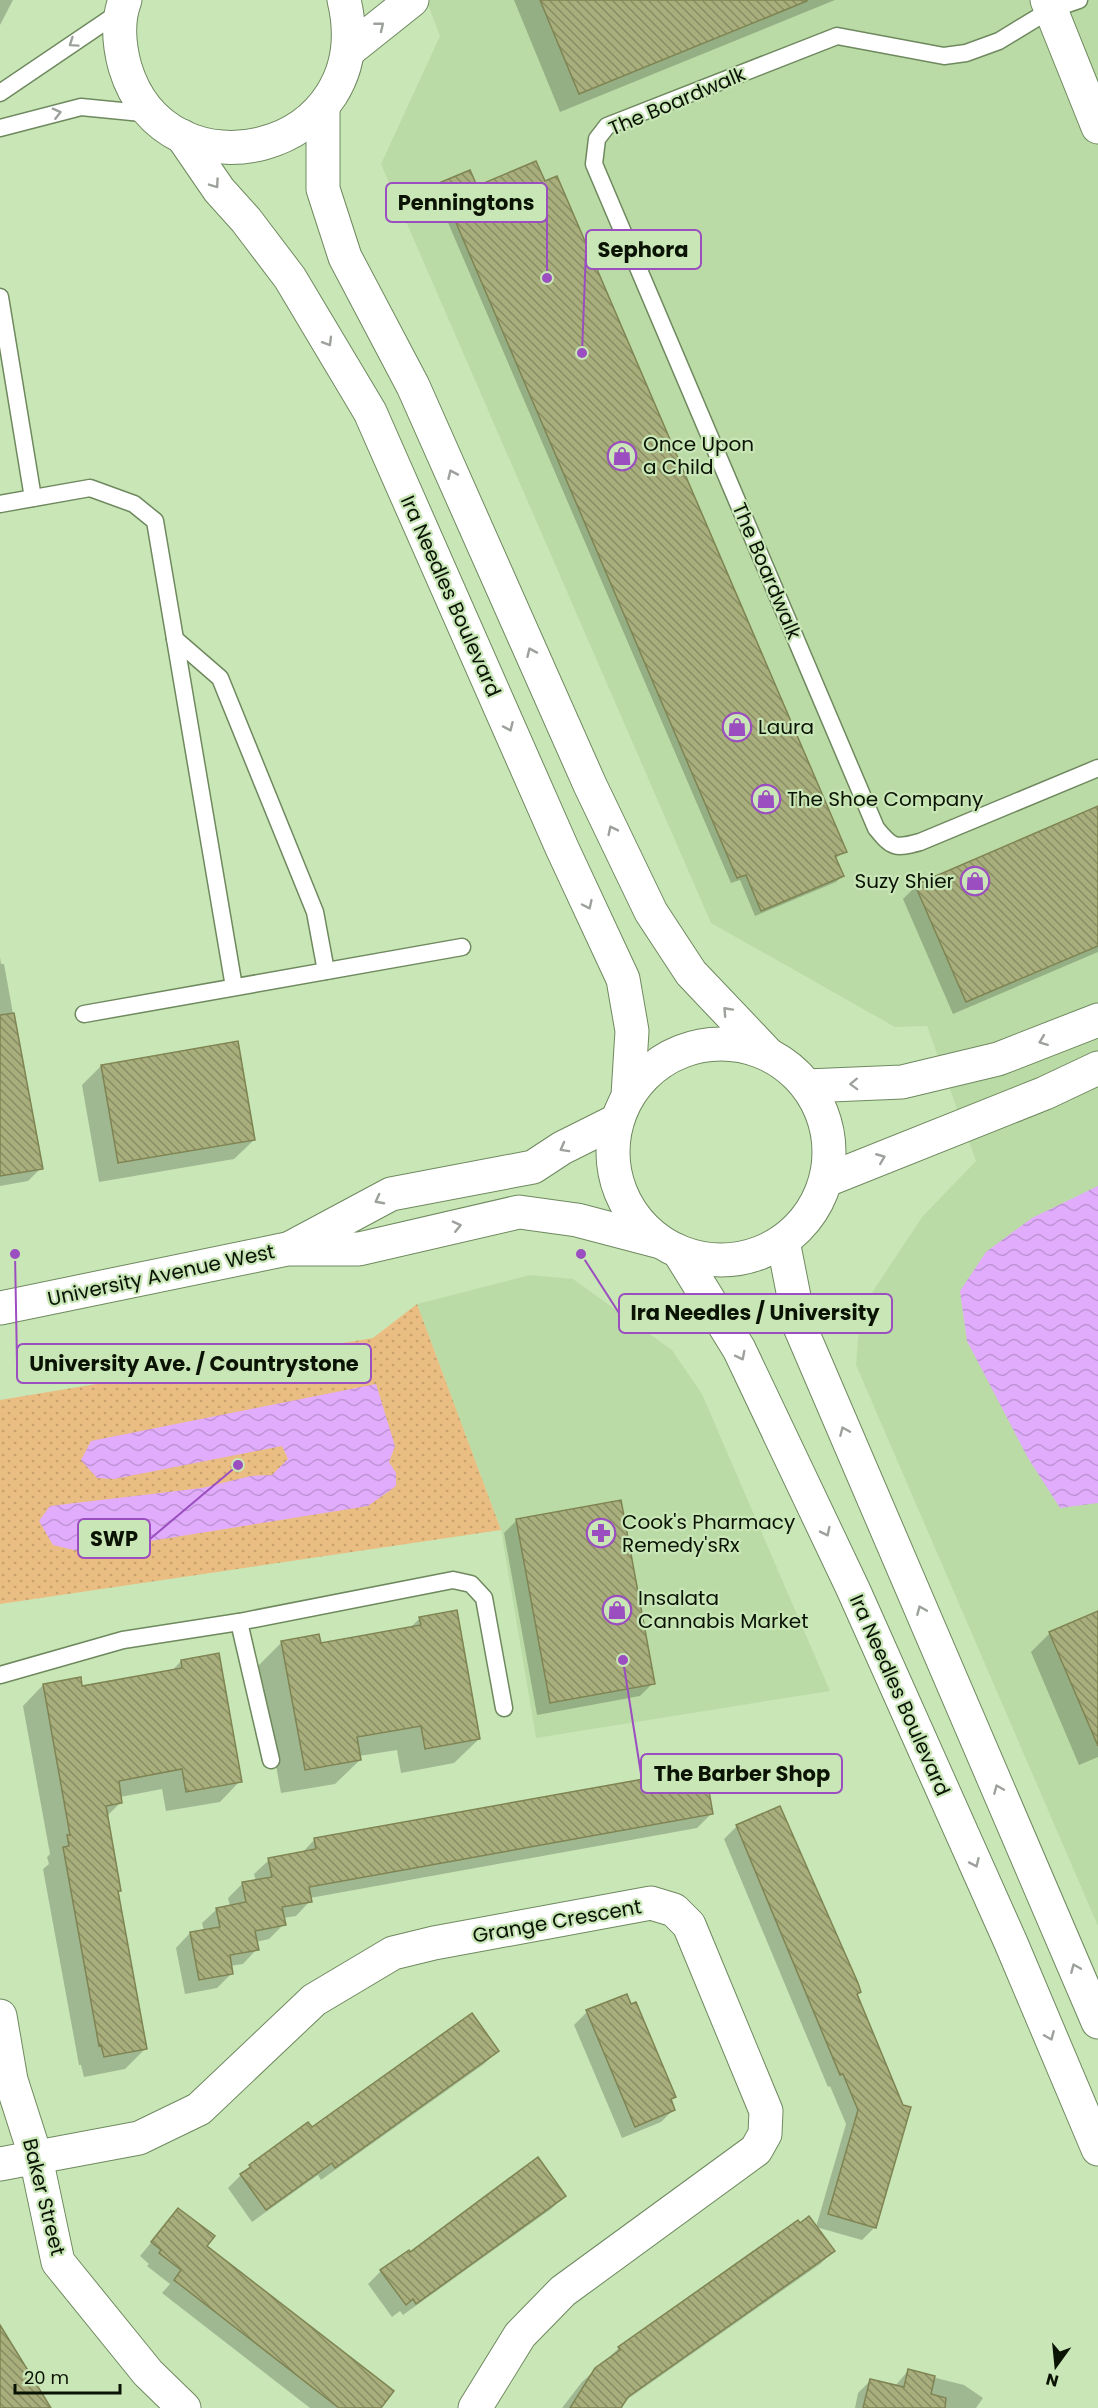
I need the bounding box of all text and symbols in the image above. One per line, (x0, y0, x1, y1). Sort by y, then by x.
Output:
one-way arrow (373, 22, 384, 33)
one-way arrow (69, 36, 79, 48)
street label: The Boardwalk (604, 59, 750, 142)
one-way arrow (51, 108, 61, 121)
one-way arrow (208, 177, 219, 188)
callout: Penningtons (386, 183, 547, 222)
text: Penningtons (398, 188, 534, 217)
callout: Sephora (586, 230, 701, 269)
text: Sephora (598, 235, 688, 264)
one-way arrow (321, 336, 332, 346)
place label: Once Upon a Child (643, 430, 754, 481)
shop icon: Once Upon a Child (606, 440, 638, 472)
one-way arrow (447, 469, 459, 480)
street label: Ira Needles Boulevard (394, 491, 508, 701)
street label: The Boardwalk (726, 498, 809, 644)
one-way arrow (527, 648, 539, 659)
shop icon: Laura (721, 711, 753, 743)
place label: Laura (758, 713, 814, 741)
one-way arrow (501, 721, 513, 732)
shop icon: The Shoe Company (750, 783, 782, 815)
place label: The Shoe Company (787, 785, 983, 813)
one-way arrow (608, 825, 619, 836)
shop icon: Suzy Shier (959, 865, 991, 897)
place label: Suzy Shier (854, 867, 954, 895)
one-way arrow (581, 899, 593, 910)
one-way arrow (723, 1007, 734, 1017)
one-way arrow (1039, 1034, 1050, 1046)
one-way arrow (850, 1078, 859, 1090)
one-way arrow (560, 1141, 570, 1152)
one-way arrow (875, 1153, 886, 1165)
one-way arrow (374, 1193, 385, 1205)
one-way arrow (452, 1221, 462, 1234)
street label: University Avenue West (45, 1237, 277, 1313)
callout: Ira Needles / University (619, 1294, 892, 1333)
text: Ira Needles / University (630, 1298, 880, 1327)
callout: University Ave. / Countrystone (17, 1344, 371, 1383)
text: University Ave. / Countrystone (29, 1349, 359, 1378)
one-way arrow (734, 1350, 746, 1361)
one-way arrow (839, 1426, 851, 1437)
place label: Cook's Pharmacy Remedy'sRx (622, 1508, 795, 1559)
pharmacy icon: Cook's Pharmacy Remedy'sRx (585, 1517, 617, 1549)
callout: SWP (78, 1519, 150, 1558)
text: SWP (90, 1524, 138, 1553)
one-way arrow (818, 1525, 830, 1536)
place label: Insalata Cannabis Market (638, 1584, 808, 1635)
street label: Ira Needles Boulevard (843, 1590, 957, 1800)
shop icon: Insalata Cannabis Market (601, 1594, 633, 1626)
one-way arrow (916, 1605, 928, 1616)
callout: The Barber Shop (641, 1754, 842, 1793)
text: The Barber Shop (654, 1759, 830, 1788)
one-way arrow (993, 1784, 1005, 1795)
one-way arrow (968, 1856, 980, 1867)
street label: Grange Crescent (470, 1892, 644, 1950)
one-way arrow (1070, 1963, 1082, 1974)
one-way arrow (1043, 2029, 1055, 2040)
street label: Baker Street (16, 2135, 72, 2259)
north arrow (1026, 2336, 1086, 2396)
scale bar (15, 2357, 120, 2395)
text: 20 m (24, 2365, 69, 2390)
text: N (1043, 2367, 1061, 2393)

